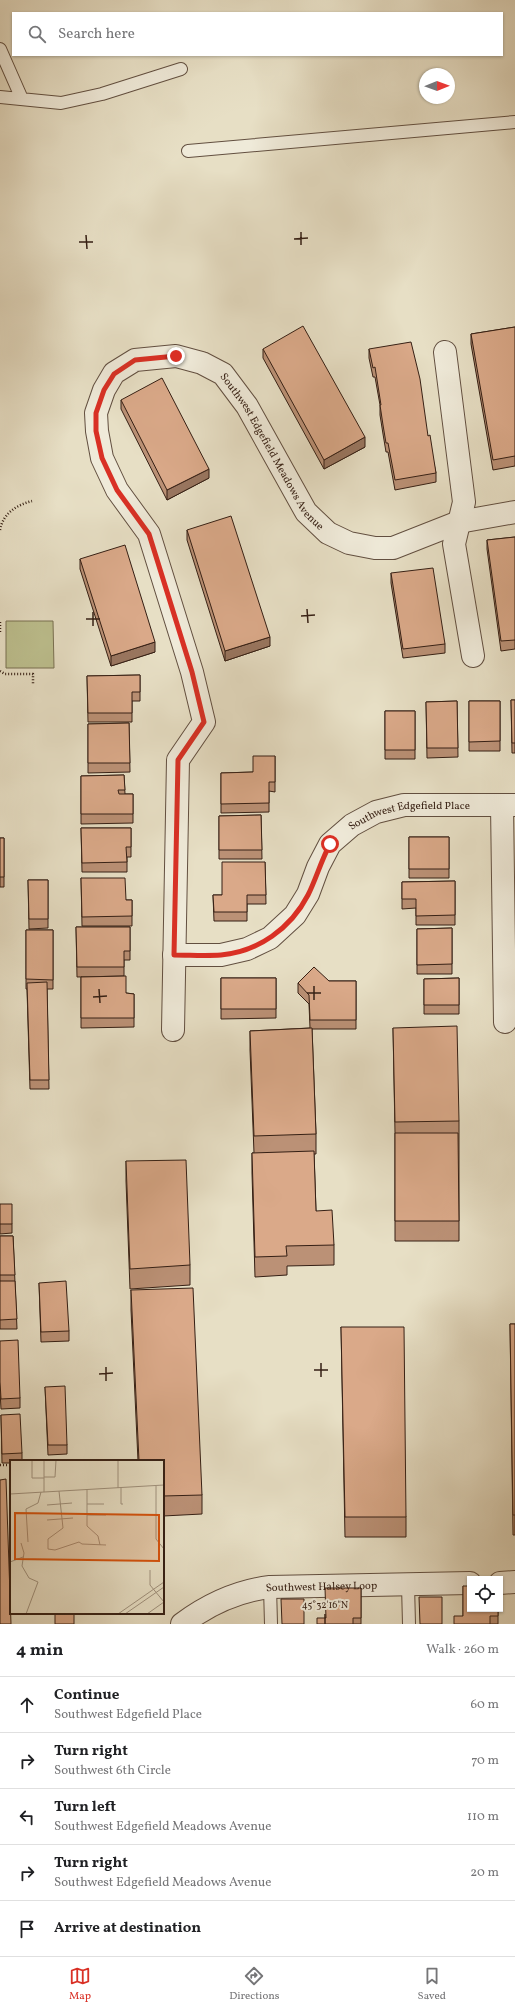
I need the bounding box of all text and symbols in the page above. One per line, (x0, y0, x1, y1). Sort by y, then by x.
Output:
search box (12, 12, 503, 56)
icon: search (26, 23, 48, 45)
text: Search here (58, 24, 135, 45)
north arrow (419, 68, 455, 104)
route end (167, 347, 185, 365)
street label: Southwest Edgefield Meadows Avenue (216, 370, 327, 534)
street label: Southwest Edgefield Place (346, 799, 470, 834)
route start (321, 835, 339, 853)
inset map (10, 1460, 164, 1614)
map controls (467, 1576, 503, 1612)
button: locate (467, 1576, 503, 1612)
street label: Southwest Halsey Loop (265, 1579, 377, 1596)
text: 45°32'16"N (302, 1598, 349, 1612)
text: 4 min (16, 1639, 63, 1662)
text: Walk · 260 m (426, 1641, 499, 1659)
text: Continue (54, 1685, 119, 1706)
icon: ahead (16, 1694, 38, 1716)
text: 60 m (471, 1696, 499, 1714)
text: Southwest Edgefield Place (54, 1706, 202, 1724)
text: Turn right (54, 1741, 128, 1762)
icon: right (16, 1750, 38, 1772)
text: 70 m (471, 1752, 499, 1770)
text: Southwest 6th Circle (54, 1762, 171, 1780)
text: Turn left (54, 1797, 116, 1818)
icon: left (16, 1806, 38, 1828)
text: 110 m (467, 1808, 499, 1826)
text: Southwest Edgefield Meadows Avenue (54, 1818, 271, 1836)
text: Turn right (54, 1853, 128, 1874)
icon: right (16, 1862, 38, 1884)
text: 20 m (470, 1864, 499, 1882)
text: Southwest Edgefield Meadows Avenue (54, 1874, 271, 1892)
icon: arrive (16, 1918, 38, 1940)
text: Arrive at destination (54, 1918, 201, 1939)
tab: Map (69, 1965, 91, 2004)
tab: Directions (229, 1965, 280, 2004)
tab: Saved (418, 1965, 446, 2004)

